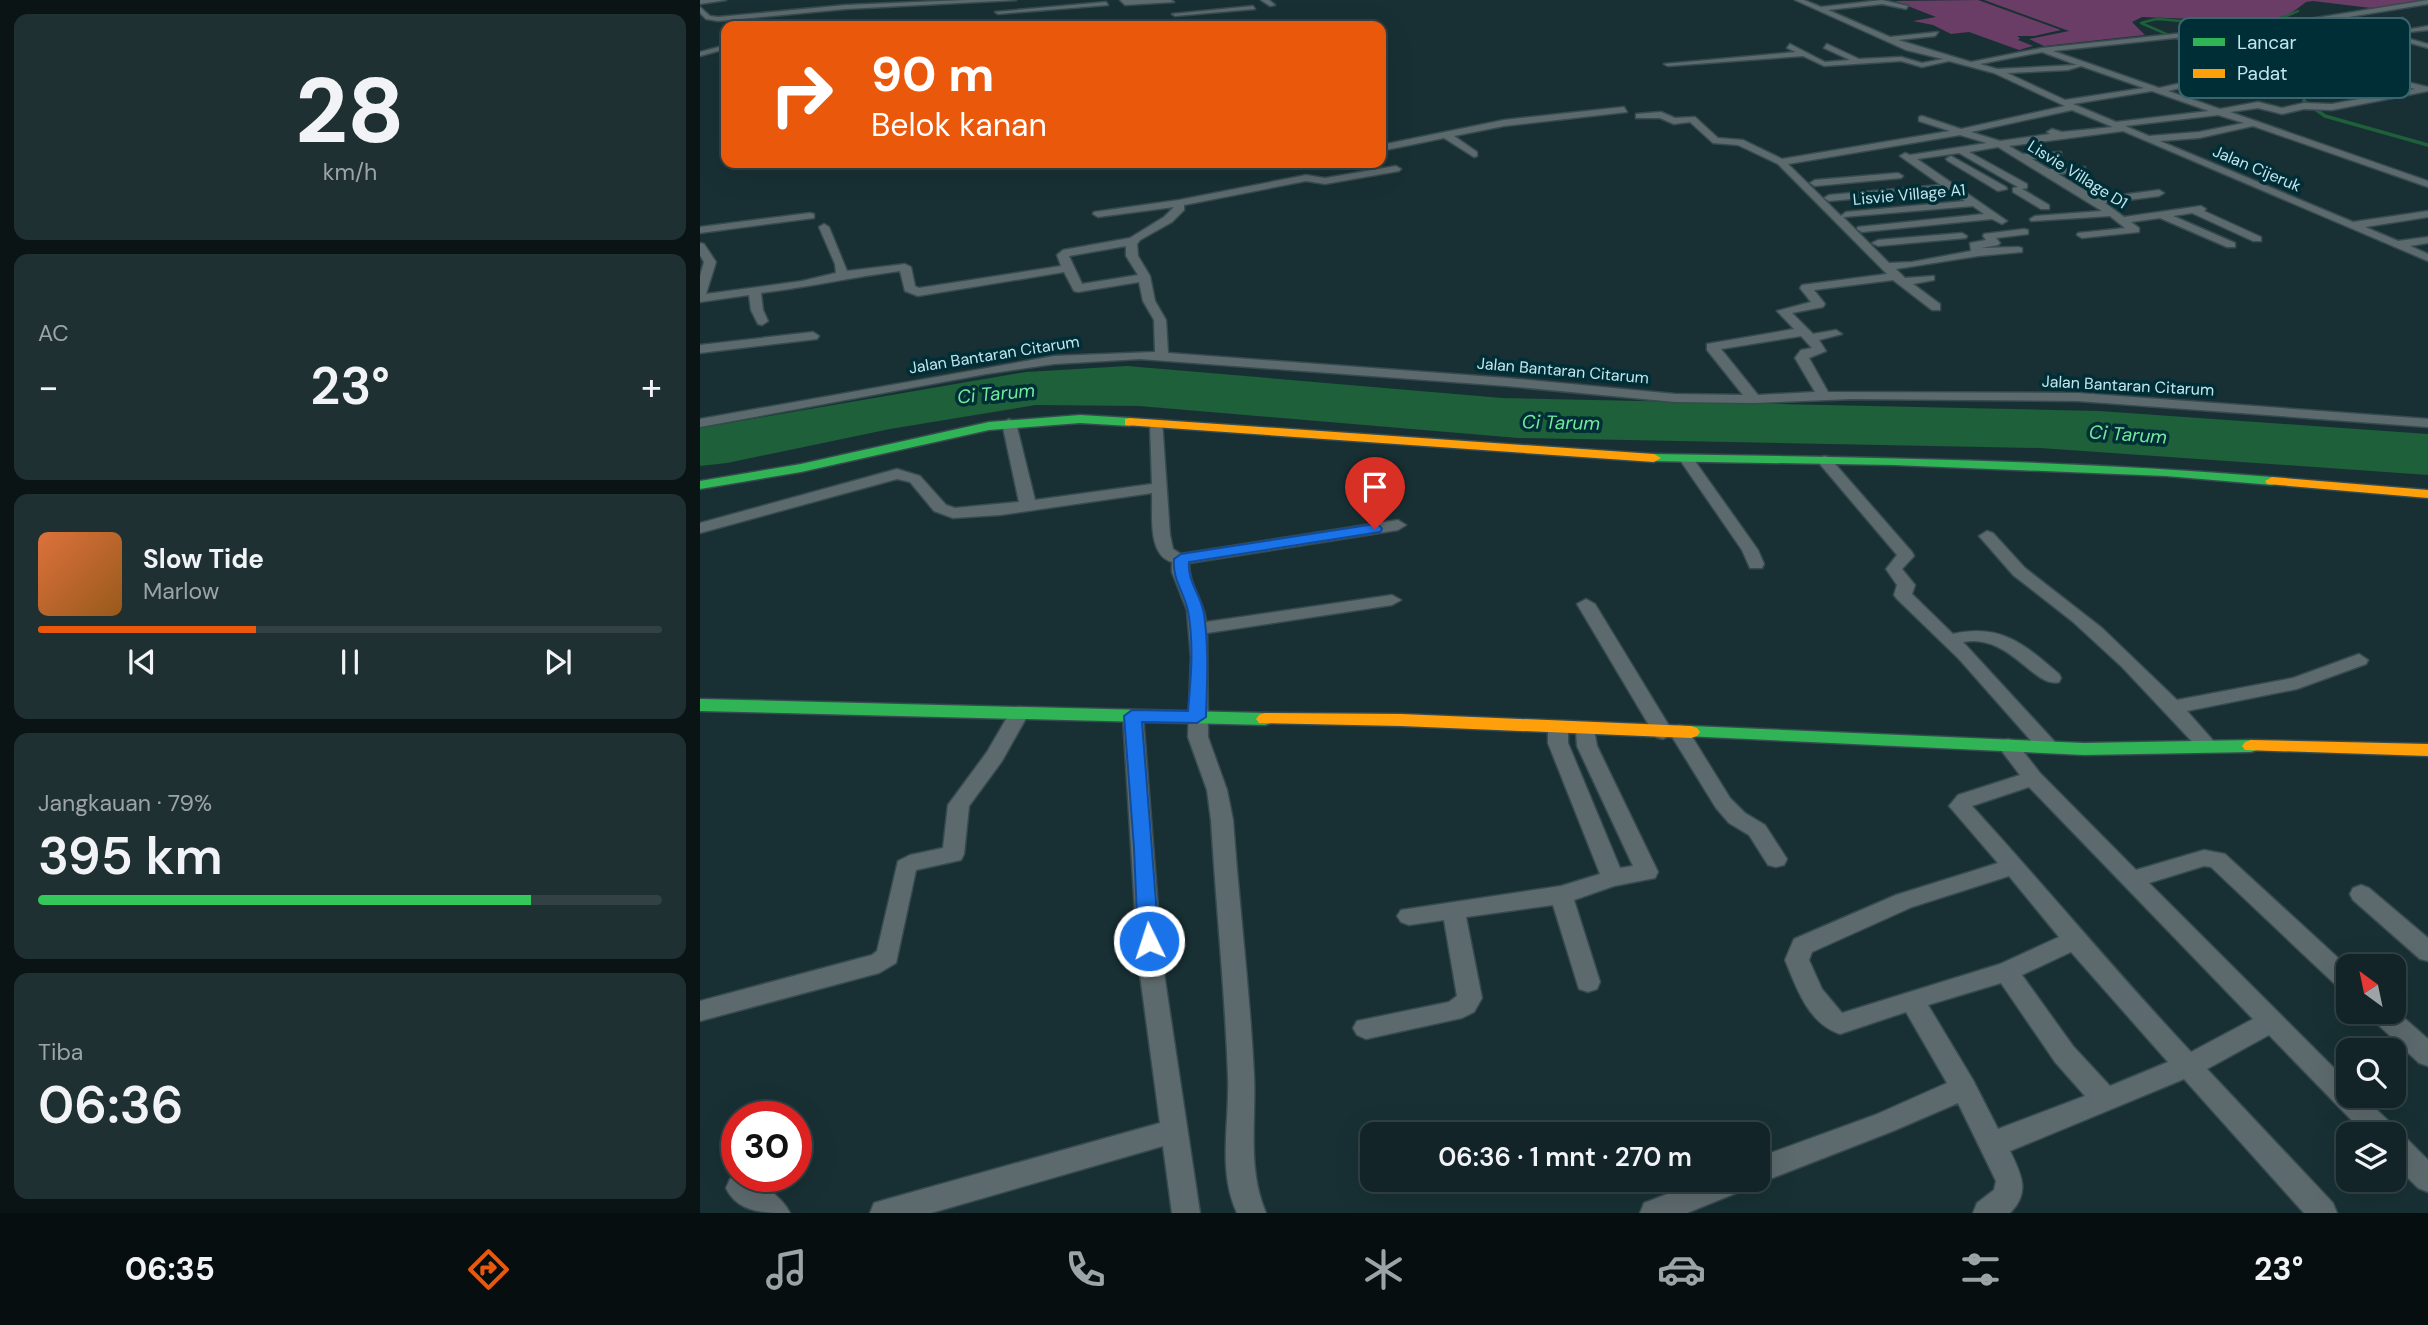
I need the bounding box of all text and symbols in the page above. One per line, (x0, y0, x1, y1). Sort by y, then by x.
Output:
legend (2179, 18, 2410, 98)
text: Lancar (2237, 30, 2297, 55)
text: 90 m (871, 42, 994, 106)
icon: right (756, 49, 847, 140)
text: 28 (295, 52, 405, 170)
text: Padat (2237, 61, 2287, 86)
text: Belok kanan (871, 104, 1047, 146)
street label: Lisvie Village D1 (2024, 135, 2132, 213)
street label: Jalan Cijeruk (2209, 140, 2304, 196)
text: km/h (323, 157, 377, 187)
street label: Lisvie Village A1 (1852, 179, 1966, 210)
text: AC (38, 318, 69, 348)
street label: Jalan Bantaran Citarum (907, 331, 1081, 378)
text: 23° (310, 352, 390, 420)
street label: Jalan Bantaran Citarum (1476, 353, 1650, 388)
text: − (38, 362, 59, 412)
text: + (641, 362, 662, 412)
street label: Jalan Bantaran Citarum (2041, 370, 2215, 401)
water label: Ci Tarum (956, 378, 1036, 409)
water label: Ci Tarum (1522, 409, 1601, 436)
water label: Ci Tarum (2088, 419, 2168, 450)
pin (1345, 457, 1405, 529)
icon: arrive (1356, 468, 1394, 506)
text: Slow Tide (143, 542, 264, 576)
text: Marlow (143, 576, 219, 606)
icon: previous (123, 643, 161, 681)
icon: pause (331, 643, 369, 681)
icon: next (539, 643, 577, 681)
text: Jangkauan · 79% (38, 788, 212, 818)
text: 395 km (38, 822, 223, 890)
position arrow (1112, 904, 1186, 978)
north arrow (2336, 954, 2406, 1024)
map controls (2336, 954, 2406, 1192)
text: Tiba (38, 1037, 83, 1067)
button: search (2336, 1038, 2406, 1108)
text: 06:36 (38, 1071, 184, 1139)
speed limit sign: 30 (721, 1101, 812, 1192)
button: layers (2336, 1122, 2406, 1192)
text: 06:36 · 1 mnt · 270 m (1438, 1140, 1692, 1174)
icon: directions (464, 1245, 513, 1294)
icon: music (762, 1245, 811, 1294)
icon: phone (1061, 1245, 1110, 1294)
icon: climate (1359, 1245, 1408, 1294)
icon: car (1657, 1245, 1706, 1294)
icon: filters (1956, 1245, 2005, 1294)
text: 06:35 (125, 1248, 215, 1290)
text: 23° (2254, 1248, 2303, 1290)

